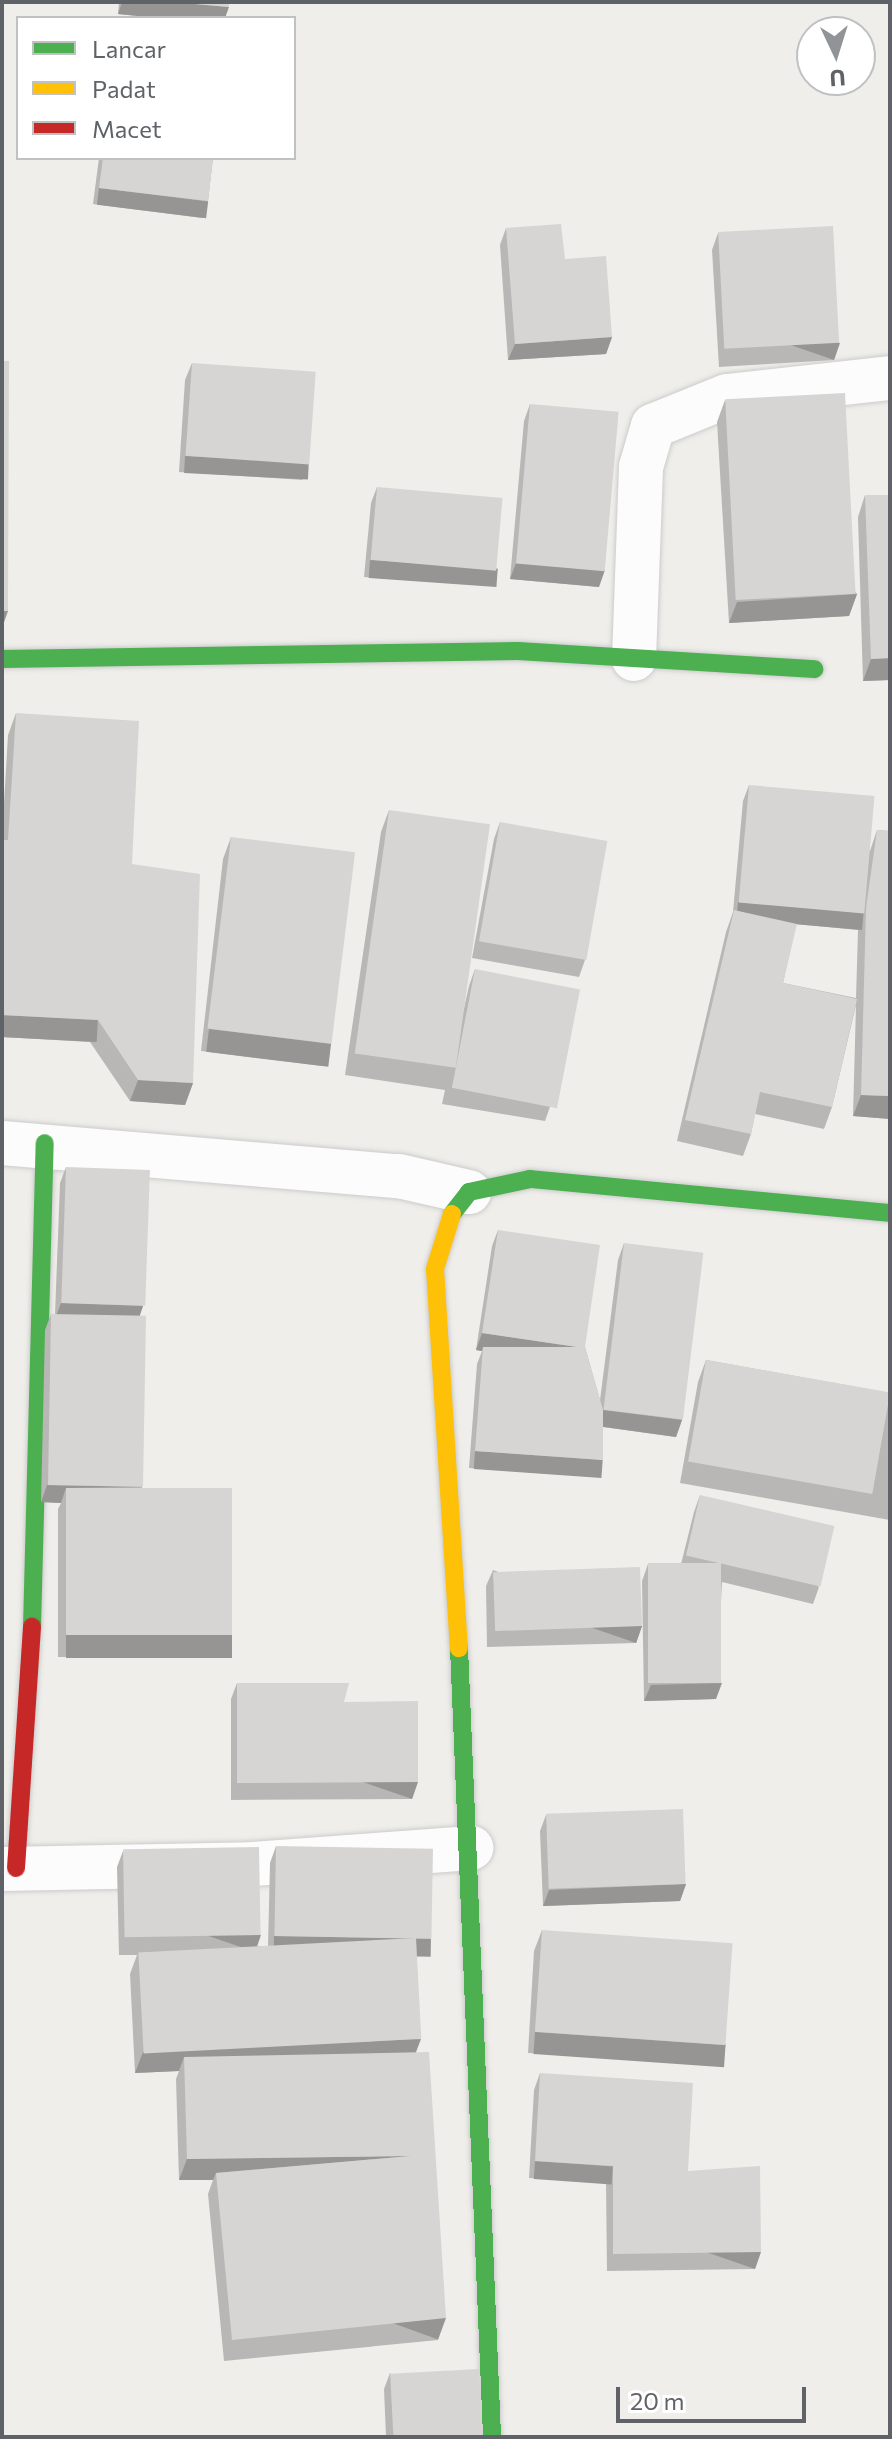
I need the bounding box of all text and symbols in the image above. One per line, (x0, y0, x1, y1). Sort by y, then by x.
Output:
legend (16, 16, 296, 160)
north arrow (796, 16, 876, 96)
text: Lancar (92, 34, 166, 63)
text: U (829, 64, 847, 92)
text: Padat (92, 74, 156, 103)
text: Macet (92, 114, 162, 143)
scale bar (620, 2371, 810, 2421)
text: 20 m (630, 2386, 684, 2415)

